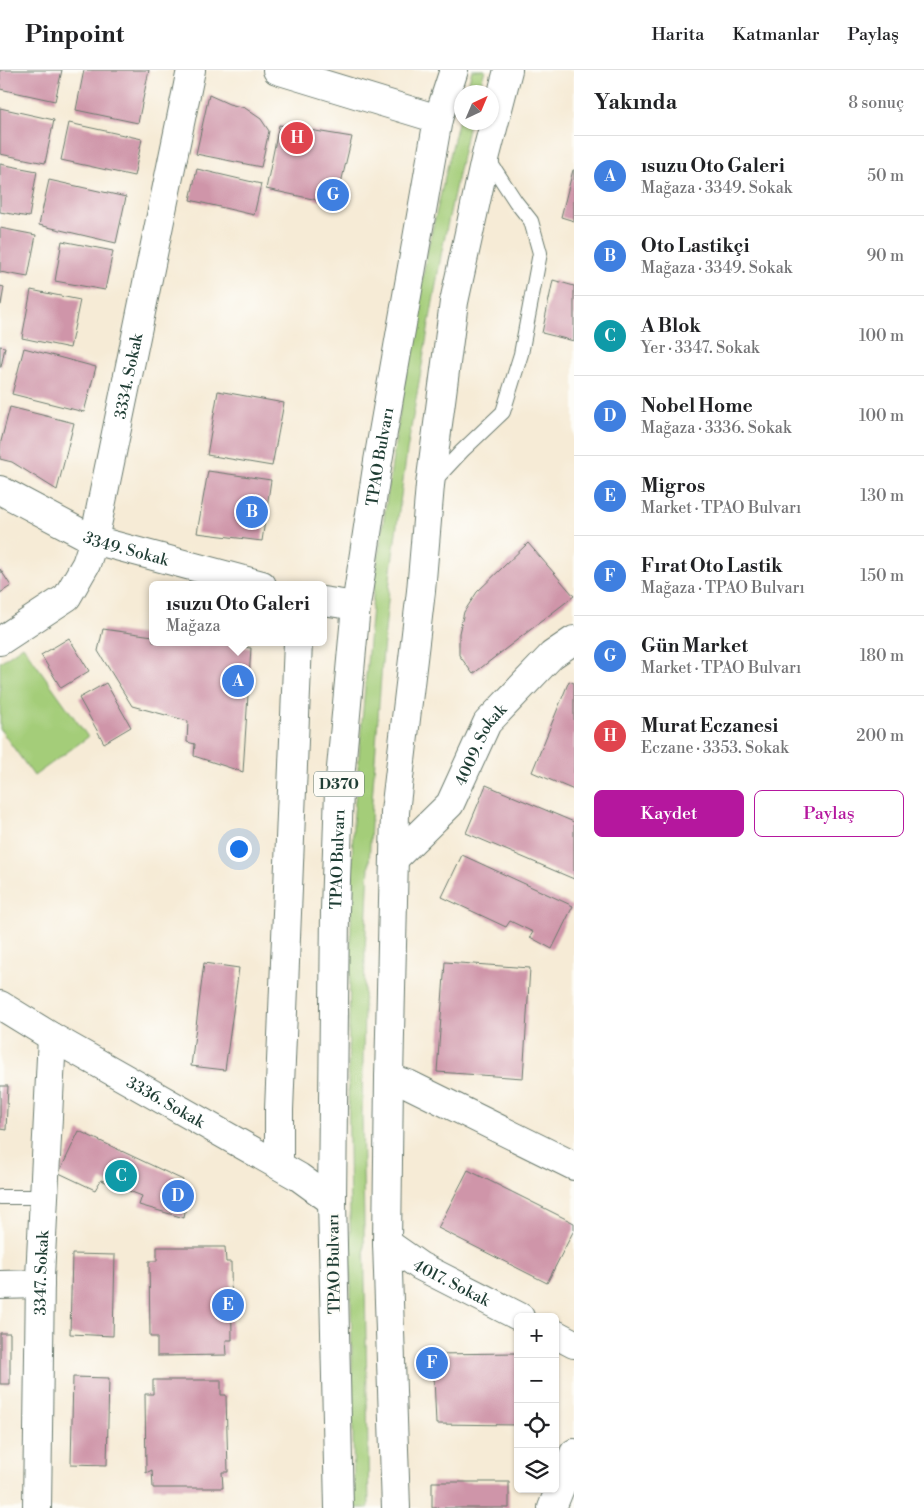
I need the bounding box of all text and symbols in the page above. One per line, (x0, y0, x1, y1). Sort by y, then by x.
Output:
text: Pinpoint (25, 20, 124, 50)
text: Harita (651, 23, 704, 46)
text: Katmanlar (732, 23, 820, 46)
text: Paylaş (848, 23, 899, 46)
north arrow (454, 85, 499, 130)
text: Yakında (594, 90, 677, 116)
text: 8 sonuç (848, 93, 904, 113)
pin: H (281, 119, 313, 157)
text: ısuzu Oto Galeri (641, 154, 785, 178)
text: A (604, 166, 616, 186)
text: 50 m (867, 166, 904, 186)
pin: G (317, 176, 349, 214)
text: Mağaza · 3349. Sokak (641, 178, 792, 198)
text: Oto Lastikçi (641, 234, 750, 258)
text: B (604, 246, 616, 266)
text: 90 m (866, 246, 904, 266)
text: Mağaza · 3349. Sokak (641, 258, 792, 278)
text: A Blok (641, 314, 701, 338)
text: C (604, 326, 616, 346)
text: 100 m (859, 326, 904, 346)
street label: 3334. Sokak (110, 330, 148, 421)
text: Yer · 3347. Sokak (641, 338, 759, 358)
text: Nobel Home (641, 394, 753, 418)
street label: TPAO Bulvarı (362, 406, 398, 508)
text: D (604, 406, 616, 426)
text: 100 m (859, 406, 904, 426)
text: Mağaza · 3336. Sokak (641, 418, 791, 438)
text: Migros (641, 474, 705, 498)
text: E (604, 486, 616, 506)
text: 130 m (860, 486, 904, 506)
pin: B (236, 493, 268, 531)
text: Market · TPAO Bulvarı (641, 498, 801, 518)
street label: 3349. Sokak (80, 527, 173, 571)
text: Fırat Oto Lastik (641, 554, 783, 578)
text: F (604, 566, 616, 586)
text: 150 m (860, 566, 904, 586)
text: Mağaza · TPAO Bulvarı (641, 578, 805, 598)
popup (149, 581, 327, 646)
text: ısuzu Oto Galeri (166, 592, 310, 616)
text: Mağaza (166, 616, 221, 636)
text: Gün Market (641, 634, 748, 658)
text: G (604, 646, 616, 666)
text: 180 m (860, 646, 904, 666)
text: Market · TPAO Bulvarı (641, 658, 801, 678)
pin: A (222, 662, 254, 700)
street label: 4009. Sokak (451, 699, 512, 789)
text: Murat Eczanesi (641, 714, 778, 738)
text: H (603, 726, 617, 746)
text: 200 m (856, 726, 904, 746)
text: Eczane · 3353. Sokak (641, 738, 789, 758)
road number: D370 (314, 772, 364, 796)
button: Kaydet (594, 790, 744, 837)
button: Paylaş (754, 790, 904, 837)
street label: TPAO Bulvarı (326, 809, 349, 910)
your location (226, 836, 252, 862)
street label: 3336. Sokak (123, 1072, 209, 1133)
pin: C (105, 1157, 137, 1195)
pin: D (162, 1177, 194, 1215)
street label: TPAO Bulvarı (323, 1214, 345, 1314)
street label: 3347. Sokak (31, 1229, 53, 1316)
street label: 4017. Sokak (409, 1255, 495, 1312)
pin: E (212, 1286, 244, 1324)
map controls (514, 1313, 559, 1493)
button: + (514, 1313, 559, 1358)
pin: F (416, 1344, 448, 1382)
button: − (514, 1358, 559, 1403)
button: locate (514, 1403, 559, 1448)
button: layers (514, 1448, 559, 1493)

